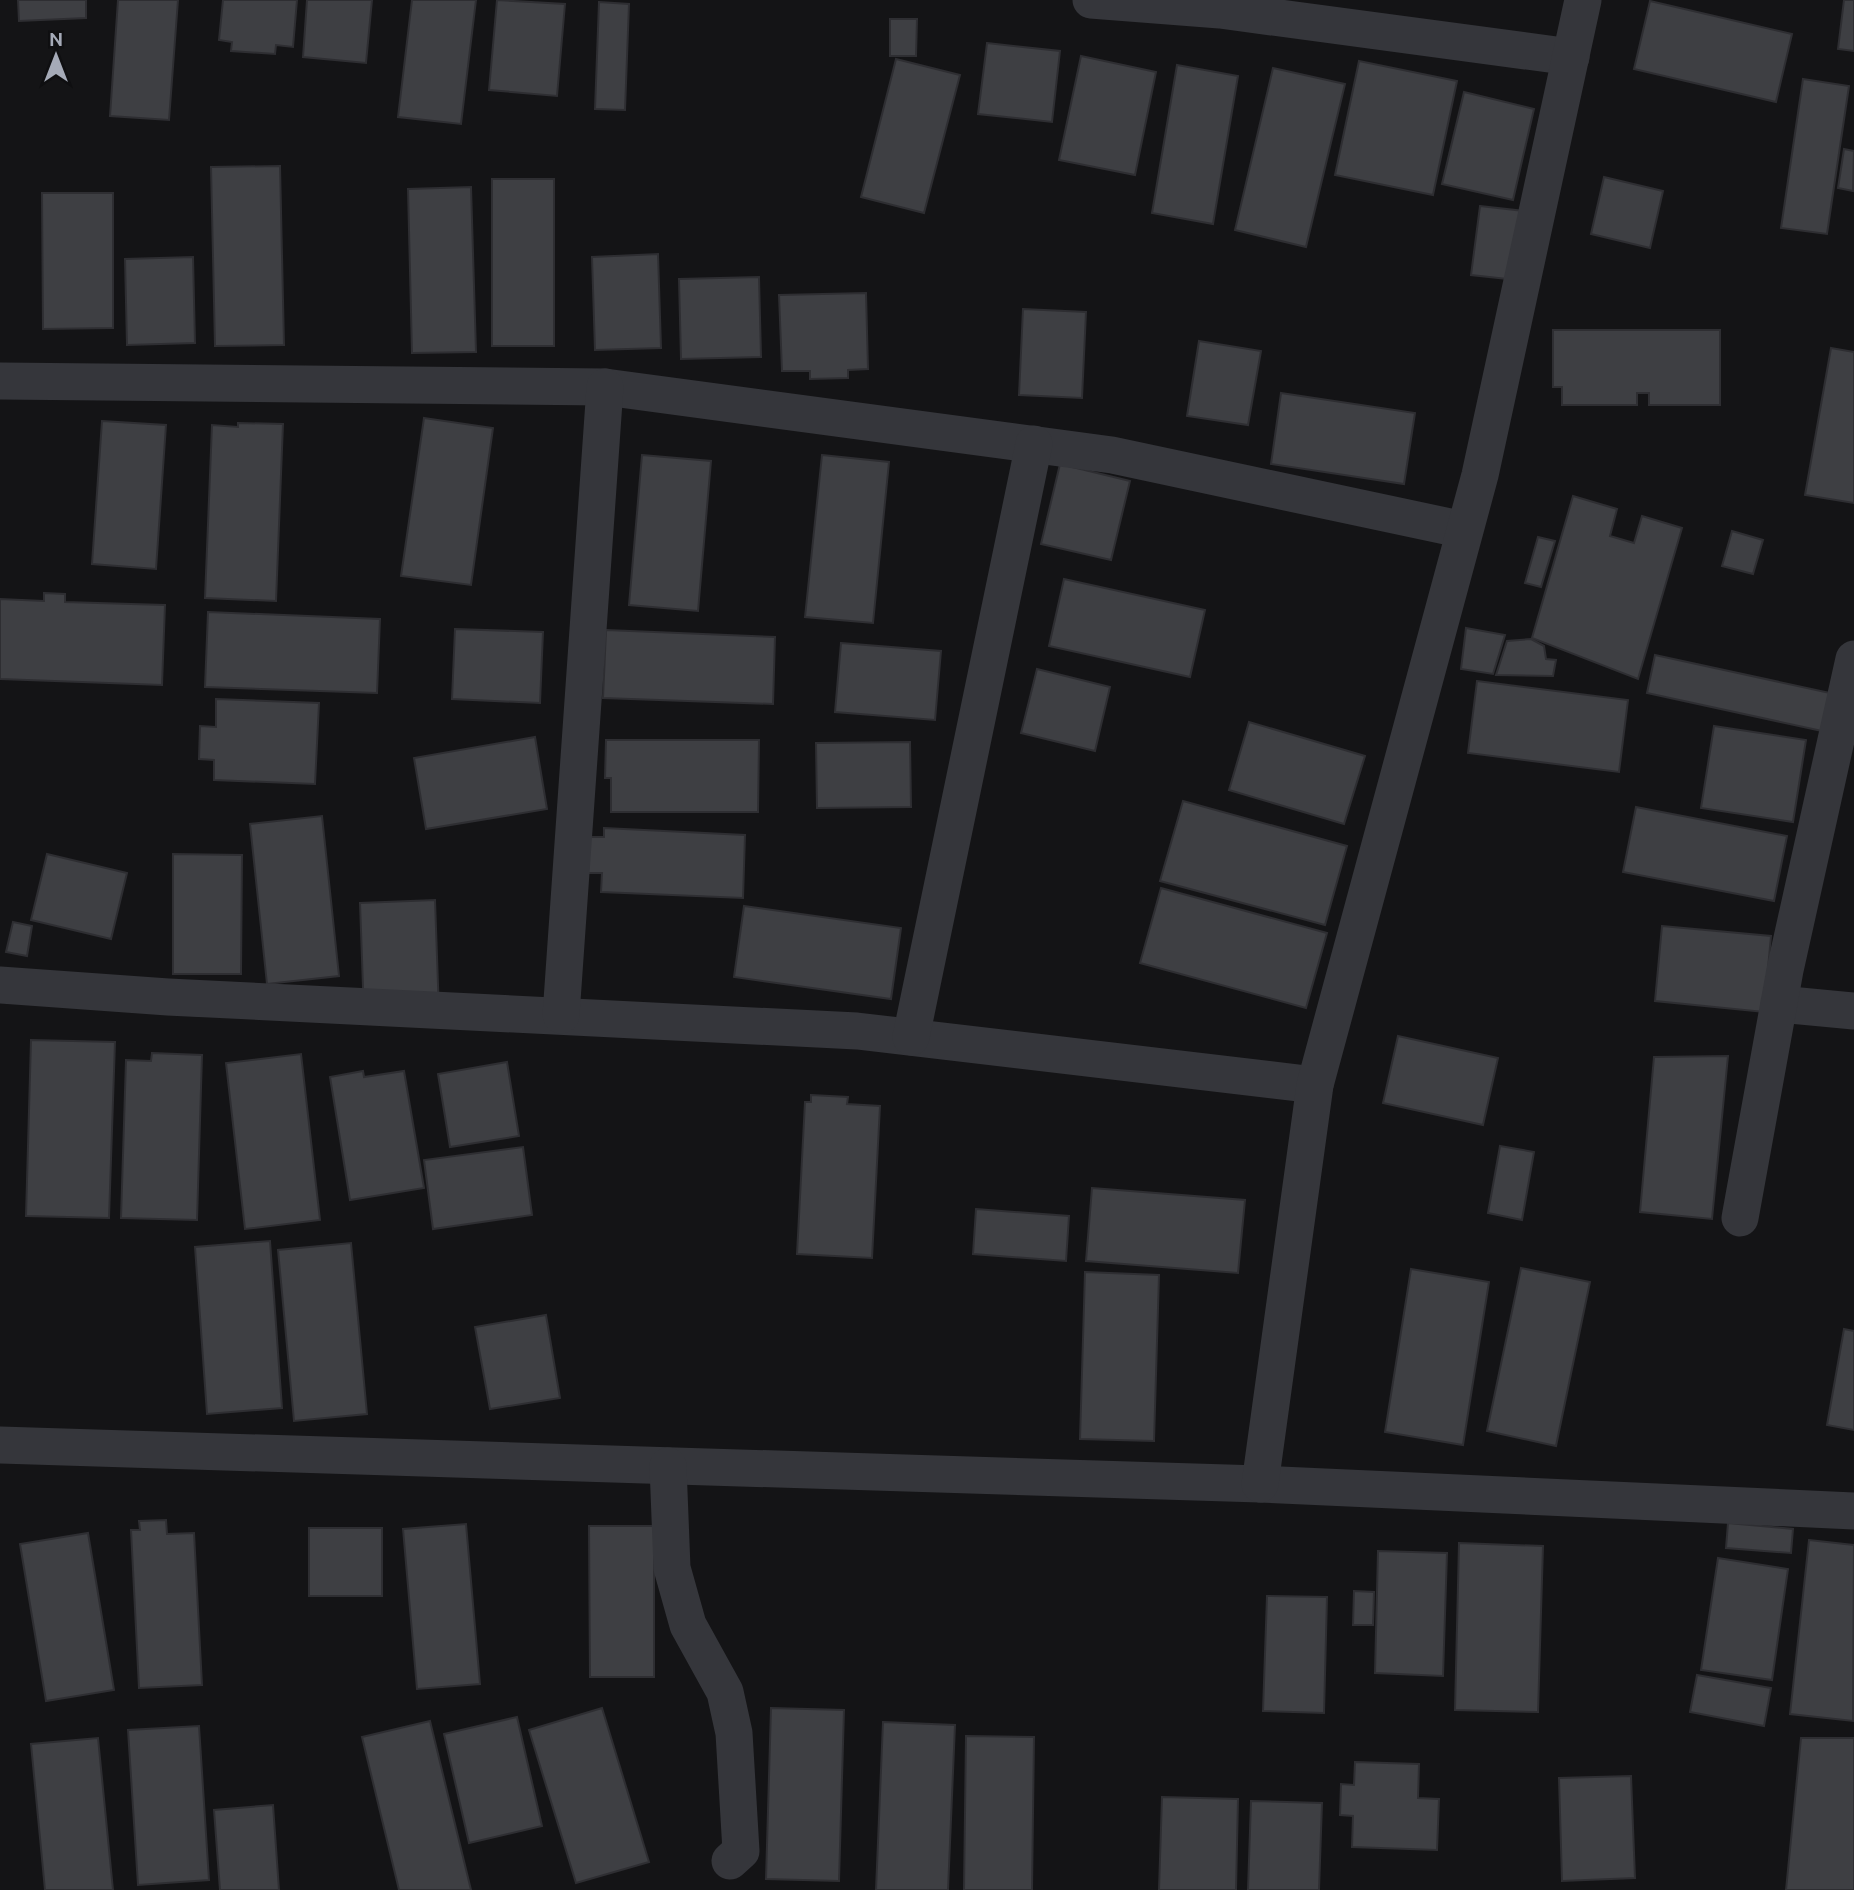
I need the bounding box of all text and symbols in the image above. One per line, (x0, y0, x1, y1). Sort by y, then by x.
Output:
north arrow (21, 21, 91, 91)
text: N (49, 28, 63, 50)

